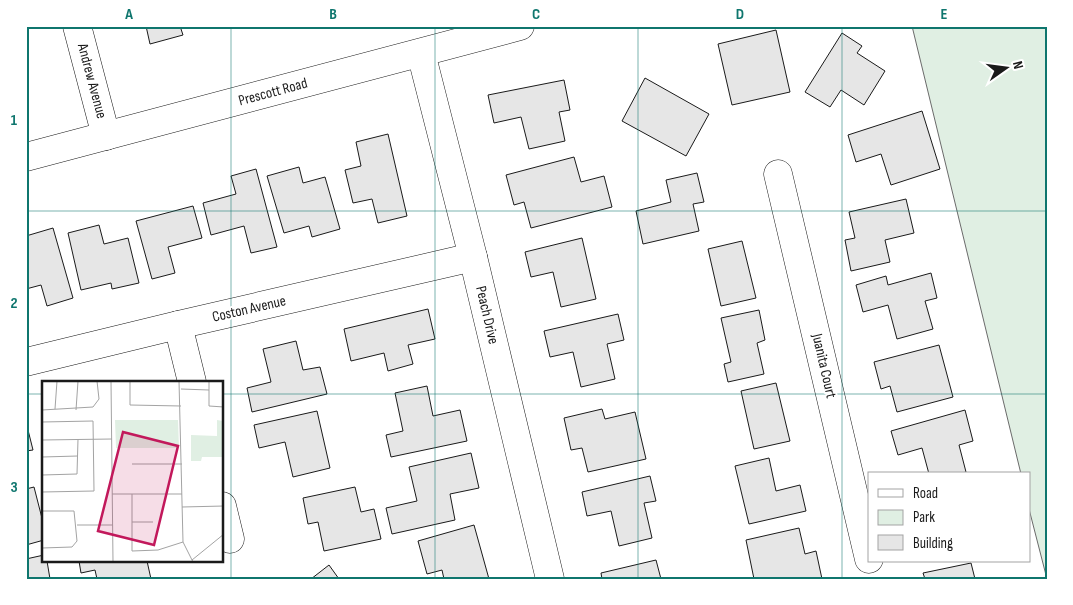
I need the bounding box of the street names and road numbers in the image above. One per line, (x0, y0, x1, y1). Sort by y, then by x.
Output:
street label: Andrew Avenue (73, 40, 111, 121)
street label: Prescott Road (236, 74, 310, 110)
street label: Peach Drive (471, 284, 503, 346)
street label: Coston Avenue (210, 291, 288, 327)
street label: Juanita Court (807, 331, 841, 401)

